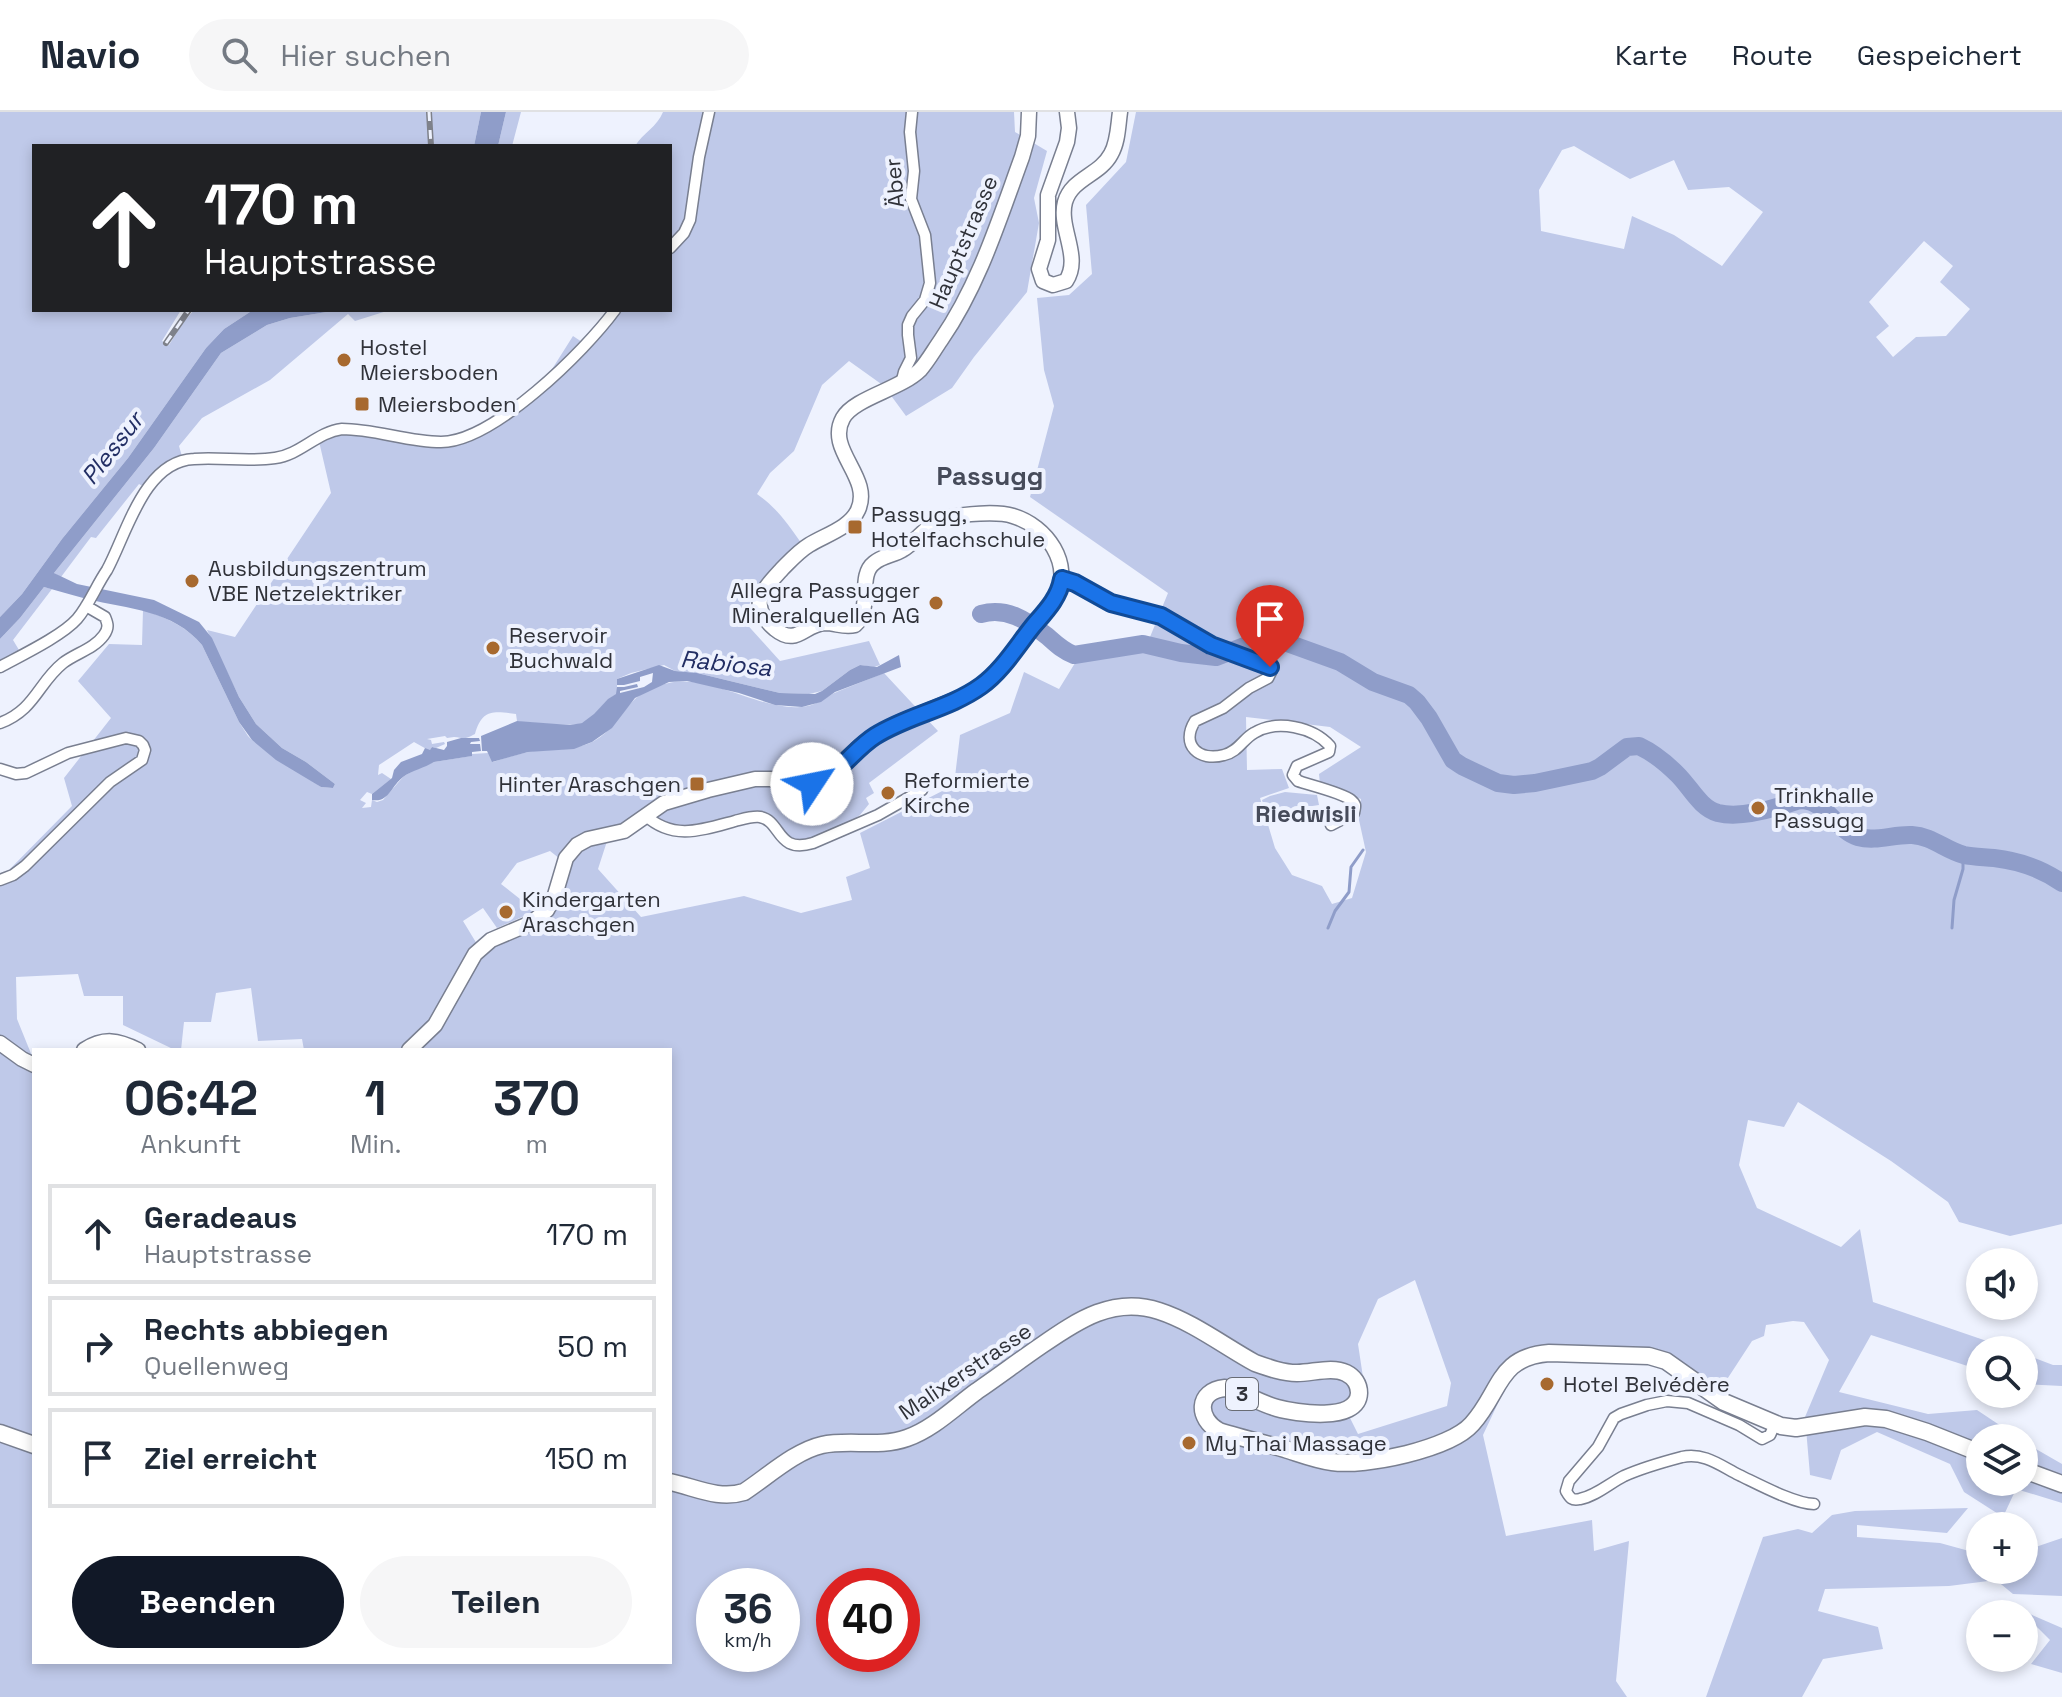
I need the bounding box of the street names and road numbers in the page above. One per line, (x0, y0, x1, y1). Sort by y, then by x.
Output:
street label: Äber (878, 157, 910, 209)
street label: Hauptstrasse (922, 171, 1004, 313)
street label: Malixerstrasse (893, 1316, 1037, 1426)
road number: 3 (1226, 1378, 1258, 1410)

